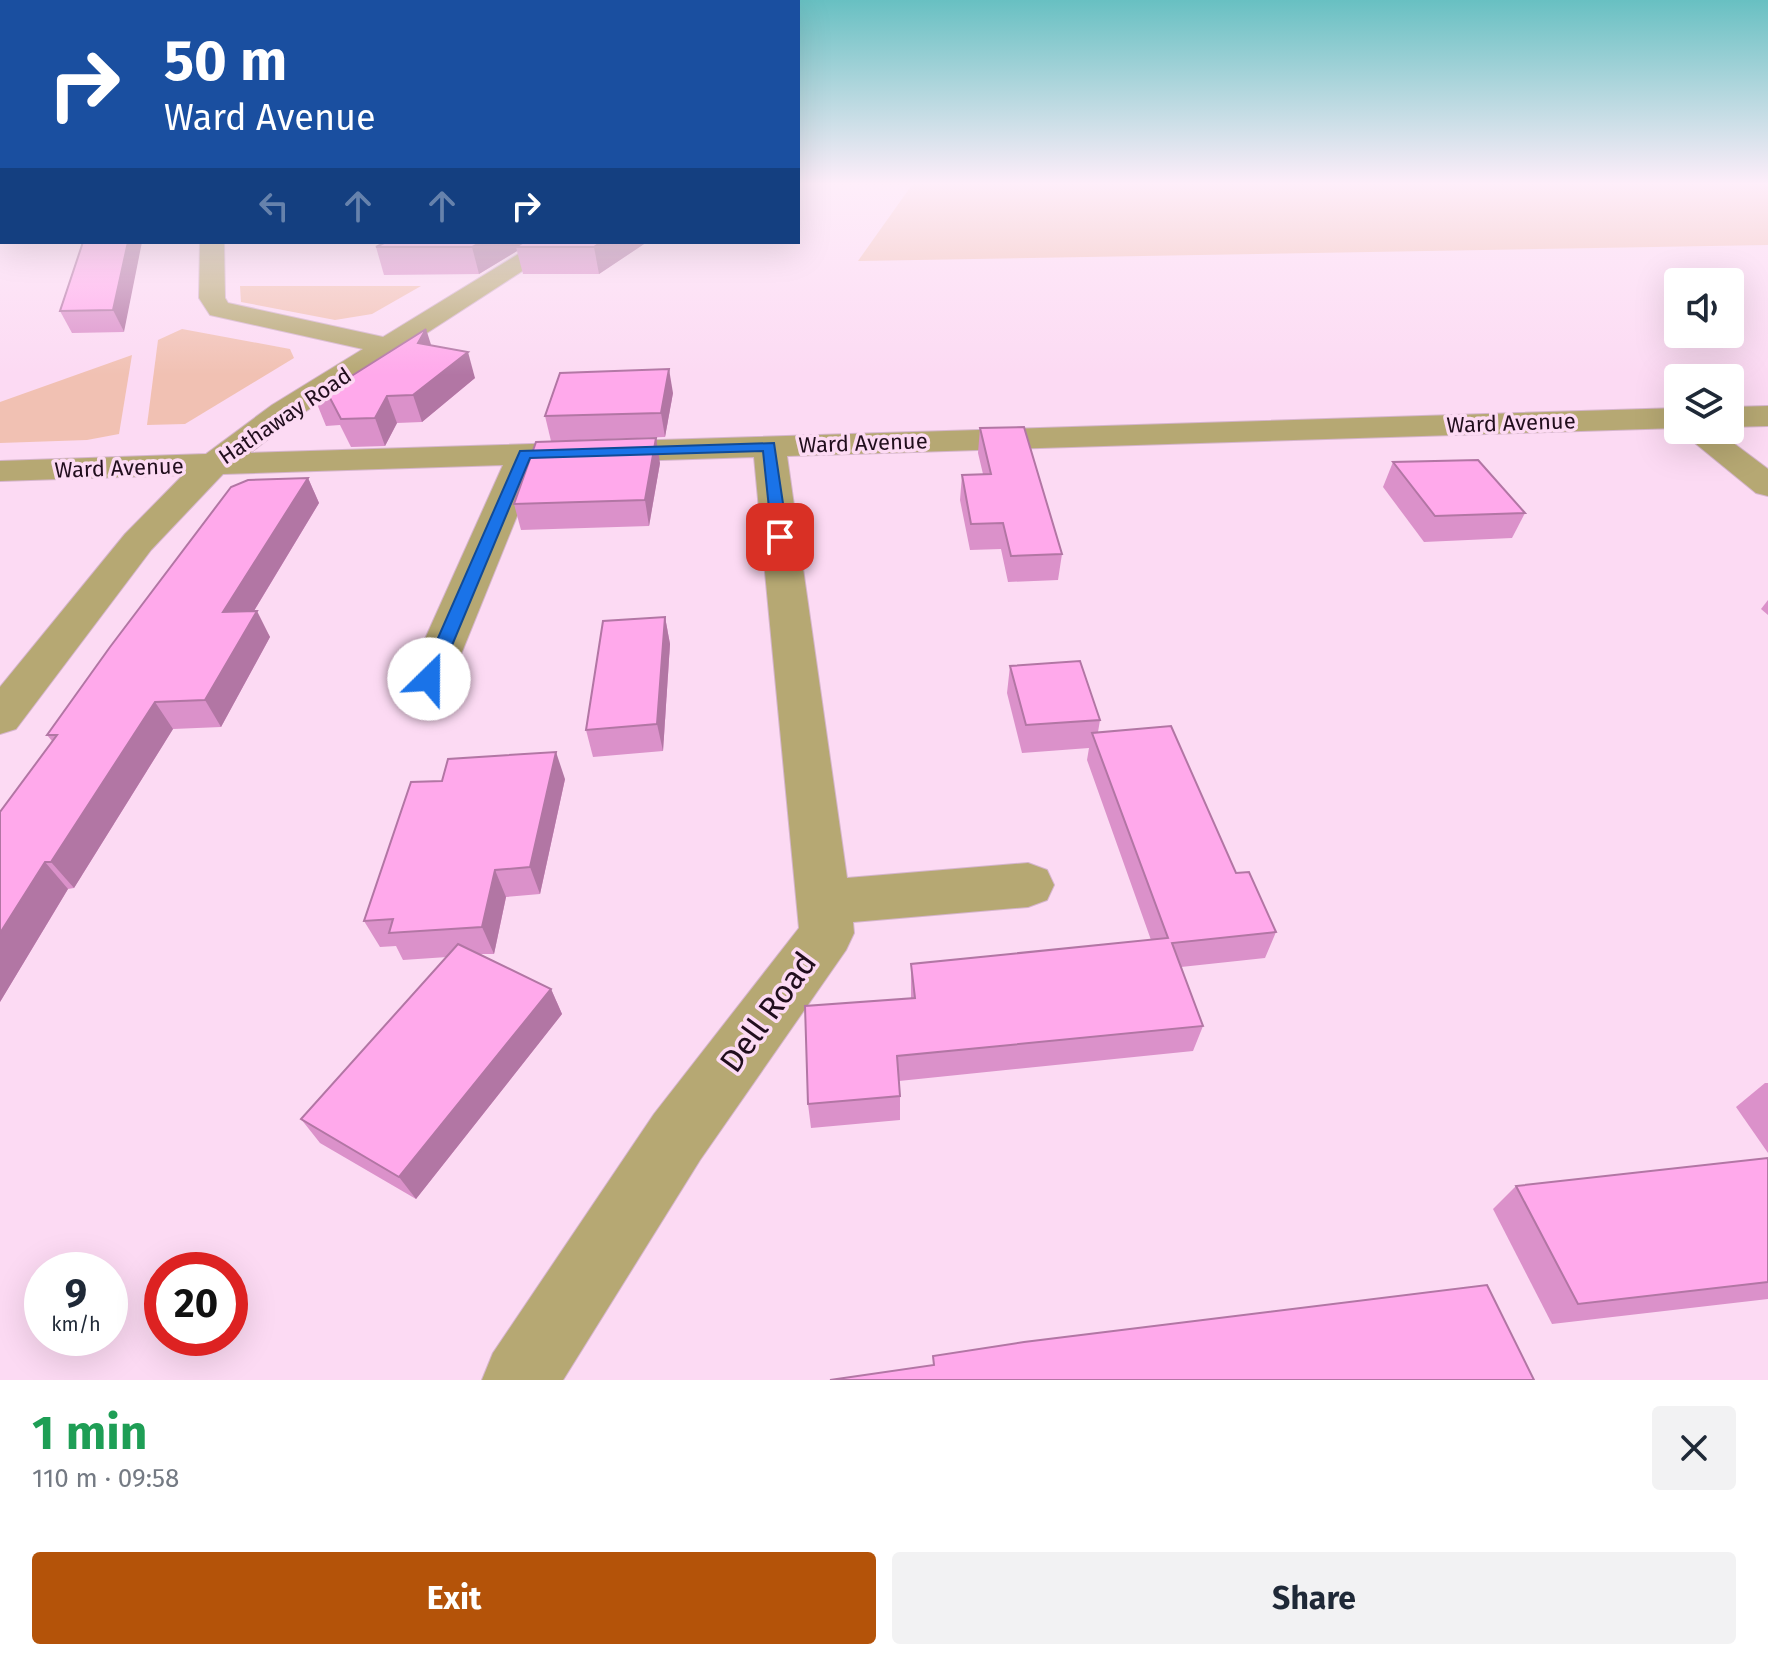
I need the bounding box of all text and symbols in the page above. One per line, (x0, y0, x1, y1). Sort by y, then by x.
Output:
text: 50 m (164, 28, 287, 95)
icon: right (32, 32, 136, 136)
text: Ward Avenue (164, 96, 376, 140)
icon: left (252, 184, 296, 228)
icon: ahead (336, 184, 380, 228)
icon: ahead (420, 184, 464, 228)
icon: right (504, 184, 548, 228)
map controls (1664, 268, 1744, 444)
button: sound (1664, 268, 1744, 348)
street label: Hathaway Road (214, 362, 356, 470)
button: layers (1664, 364, 1744, 444)
street label: Ward Avenue (1446, 407, 1576, 439)
street label: Ward Avenue (798, 427, 928, 459)
street label: Ward Avenue (54, 452, 184, 484)
pin (746, 503, 814, 571)
icon: arrive (758, 515, 802, 559)
position arrow (387, 637, 471, 721)
street label: Dell Road (712, 945, 824, 1079)
speed limit sign: 20 (144, 1252, 248, 1356)
text: 9 (65, 1270, 87, 1318)
text: km/h (51, 1312, 101, 1336)
text: 1 min (32, 1404, 147, 1462)
button: close (1652, 1406, 1736, 1490)
text: 110 m · 09:58 (32, 1463, 179, 1494)
button: Exit (32, 1552, 876, 1644)
button: Share (892, 1552, 1736, 1644)

